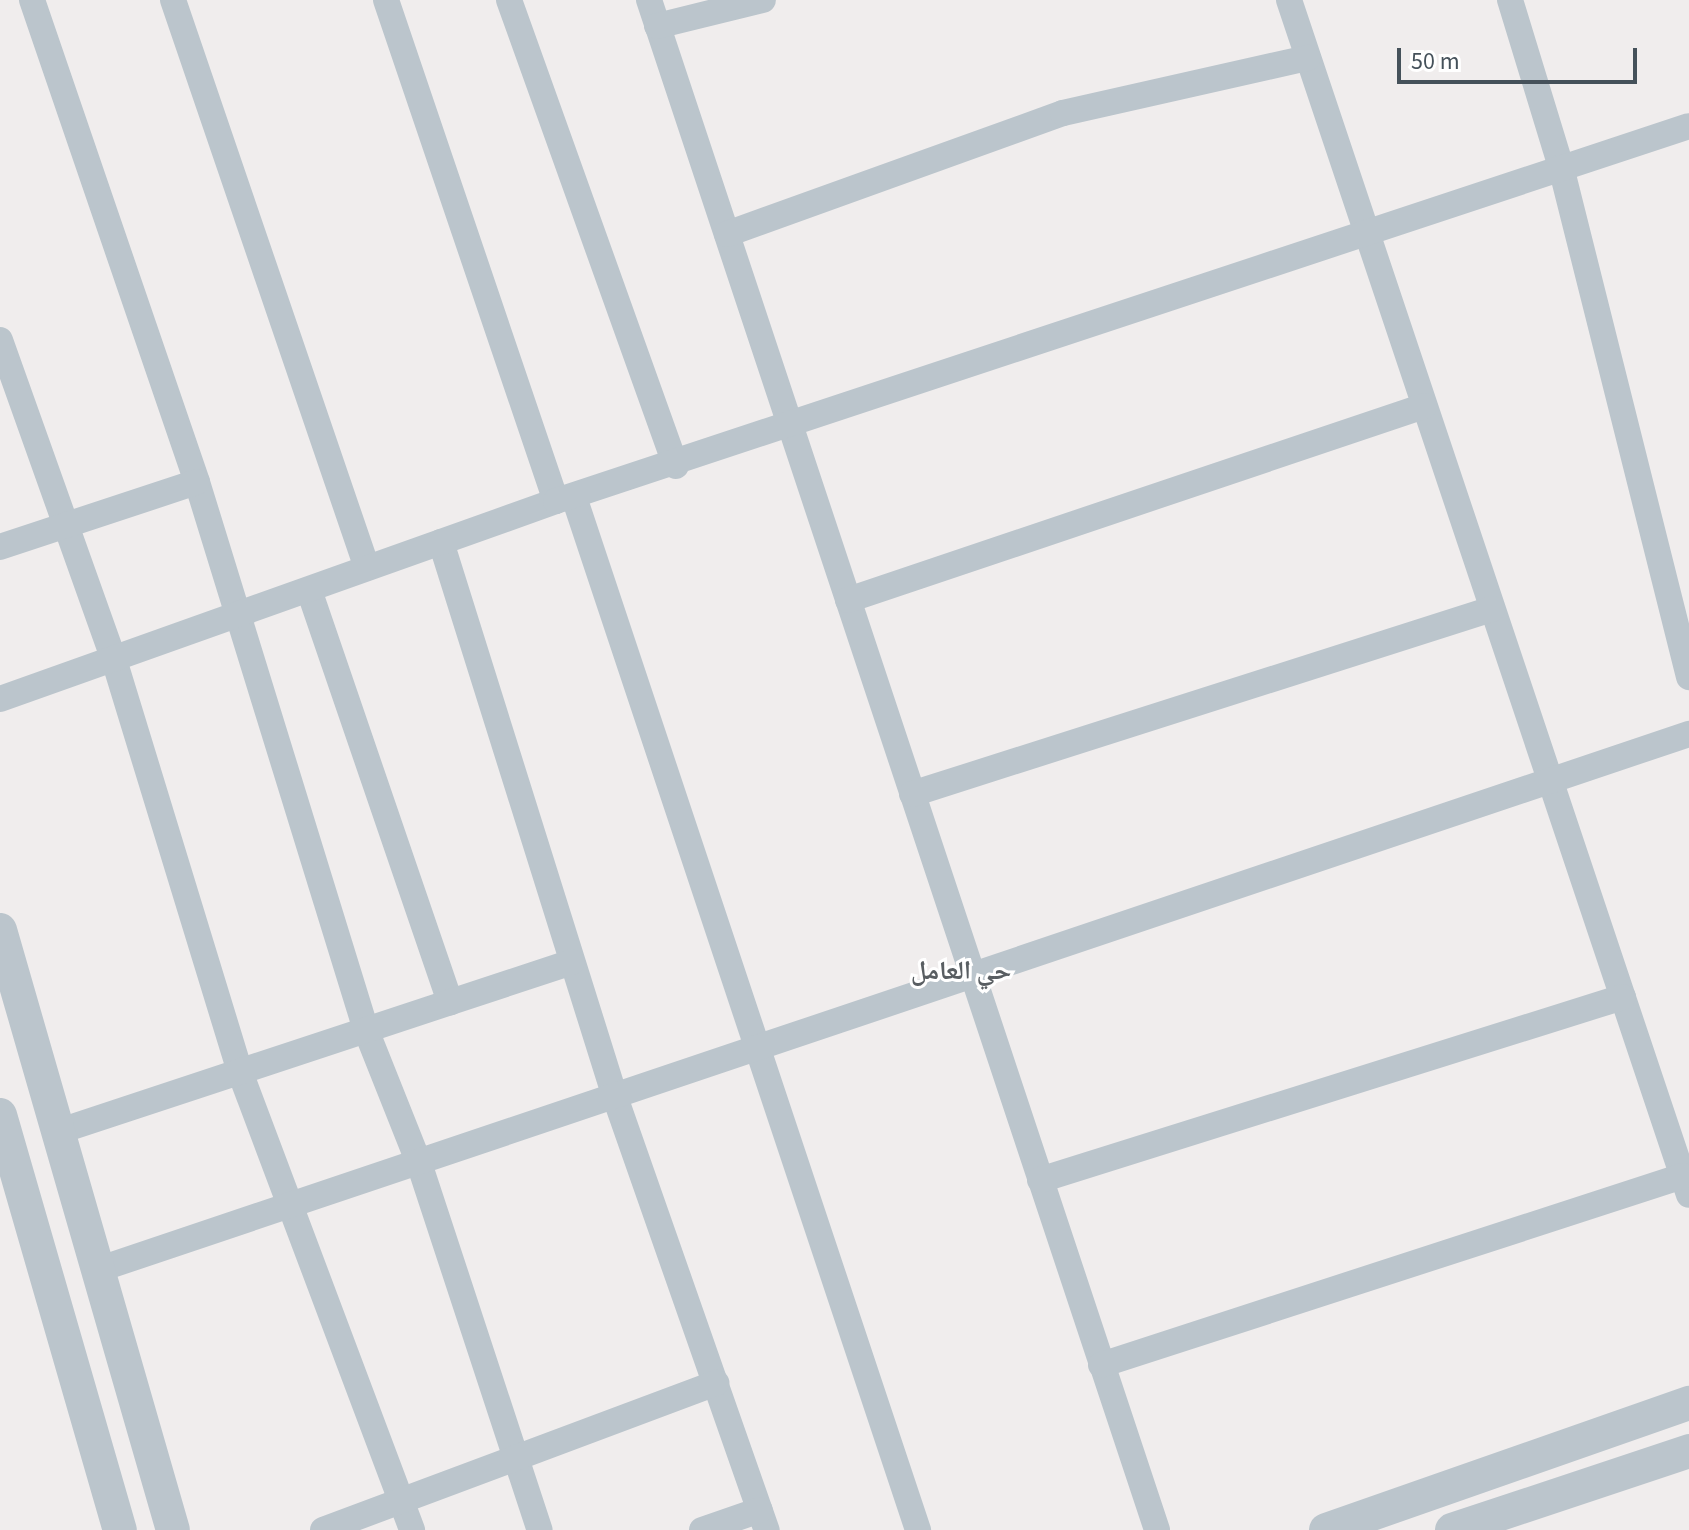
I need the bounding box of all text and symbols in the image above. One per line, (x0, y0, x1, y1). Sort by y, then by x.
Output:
scale bar (1401, 32, 1641, 82)
text: 50 m (1411, 44, 1460, 79)
district label: حي العامل (911, 955, 1011, 987)

